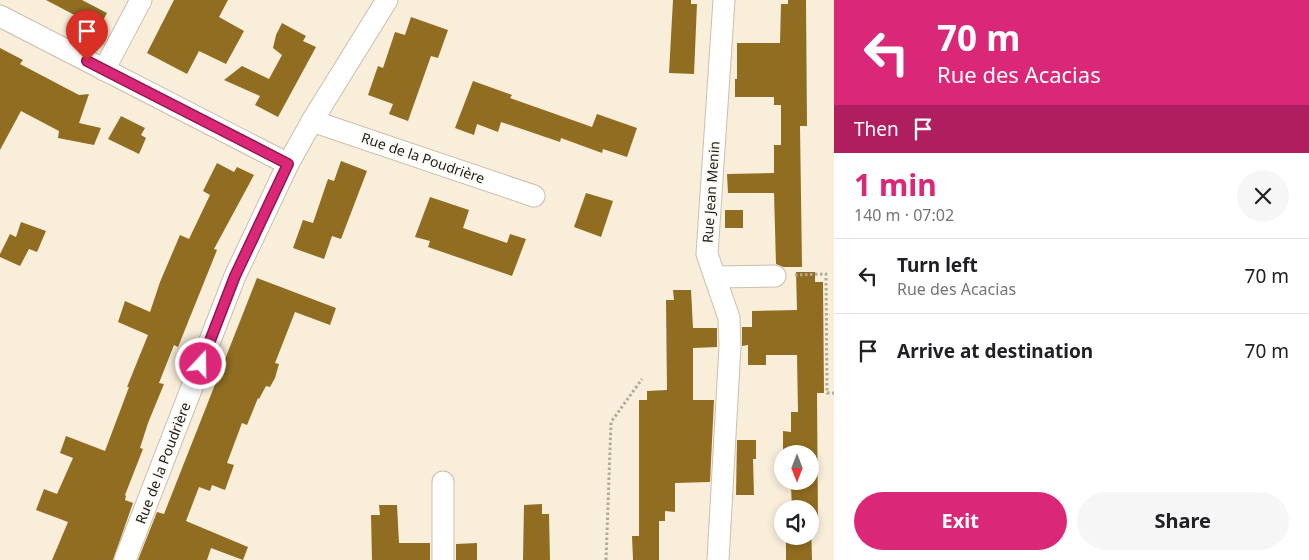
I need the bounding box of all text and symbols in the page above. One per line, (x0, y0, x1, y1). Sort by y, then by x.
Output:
pin (66, 10, 108, 61)
text: 70 m (937, 14, 1020, 61)
icon: arrive (73, 17, 101, 45)
icon: left (854, 20, 919, 85)
text: Rue des Acacias (937, 59, 1101, 89)
icon: arrive (909, 115, 937, 143)
text: Then (854, 116, 899, 142)
street label: Rue de la Poudrière (359, 128, 487, 188)
street label: Rue Jean Menin (697, 140, 724, 244)
text: 1 min (854, 164, 937, 205)
button: close (1237, 170, 1289, 222)
text: 140 m · 07:02 (854, 204, 954, 226)
text: Turn left (897, 252, 978, 278)
icon: left (854, 262, 882, 290)
text: 70 m (1245, 263, 1289, 289)
text: Rue des Acacias (897, 278, 1016, 300)
position arrow (174, 337, 226, 389)
icon: arrive (854, 337, 882, 365)
text: Arrive at destination (897, 338, 1093, 364)
text: 70 m (1245, 338, 1289, 364)
street label: Rue de la Poudrière (131, 399, 195, 526)
north arrow (774, 445, 819, 490)
map controls (774, 445, 819, 545)
button: Exit (854, 492, 1067, 550)
button: Share (1077, 492, 1289, 550)
button: sound (774, 500, 819, 545)

